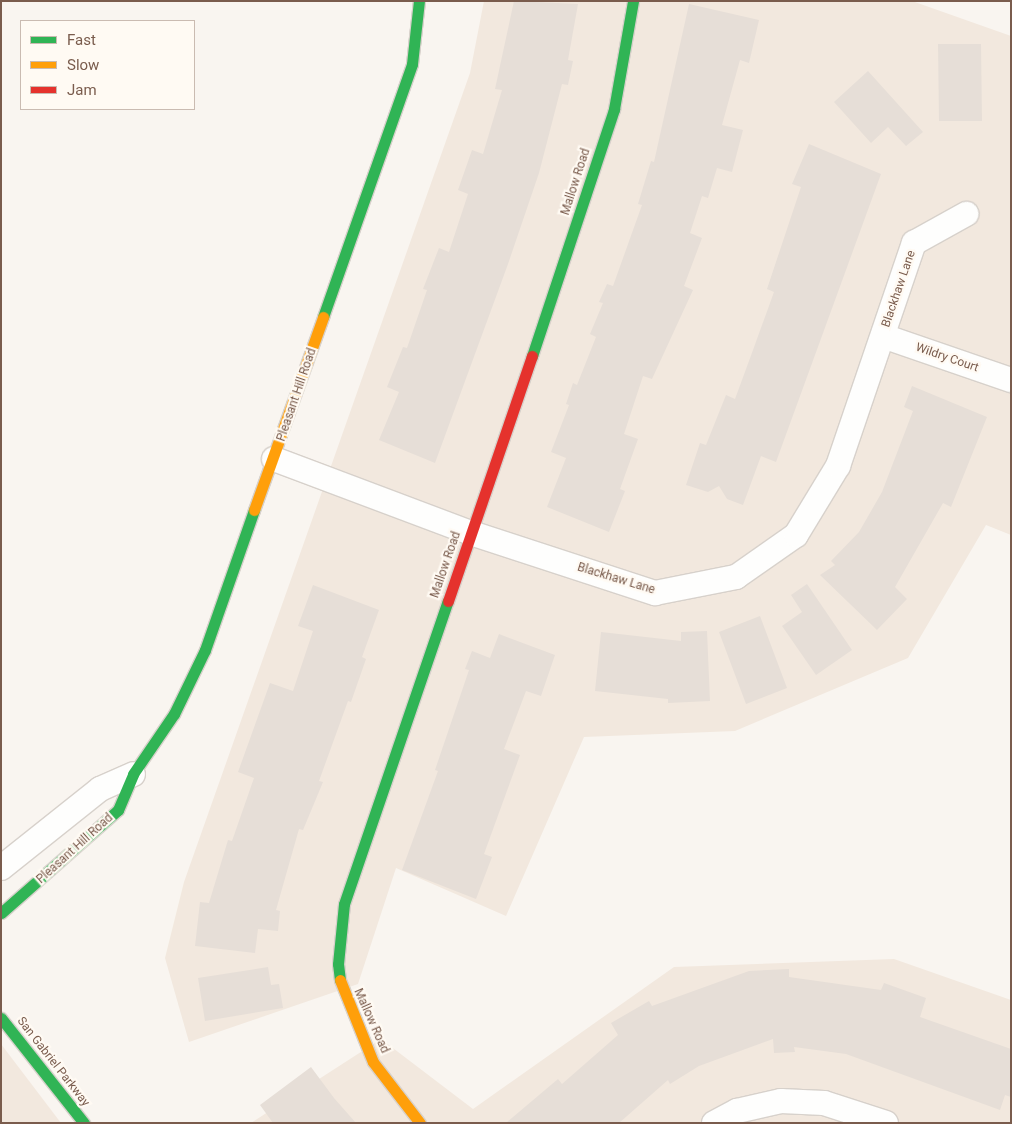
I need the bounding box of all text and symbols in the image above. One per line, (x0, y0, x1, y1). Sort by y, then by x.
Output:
legend (20, 20, 195, 110)
text: Fast (67, 31, 96, 49)
text: Slow (67, 56, 99, 74)
text: Jam (67, 81, 97, 99)
street label: Mallow Road (558, 147, 594, 217)
street label: Blackhaw Lane (879, 249, 919, 329)
street label: Wildry Court (914, 341, 980, 375)
street label: Pleasant Hill Road (274, 347, 320, 443)
street label: Mallow Road (428, 530, 464, 600)
street label: Blackhaw Lane (575, 560, 657, 598)
street label: Pleasant Hill Road (34, 811, 116, 887)
street label: Mallow Road (350, 986, 392, 1056)
street label: San Gabriel Parkway (14, 1015, 92, 1109)

